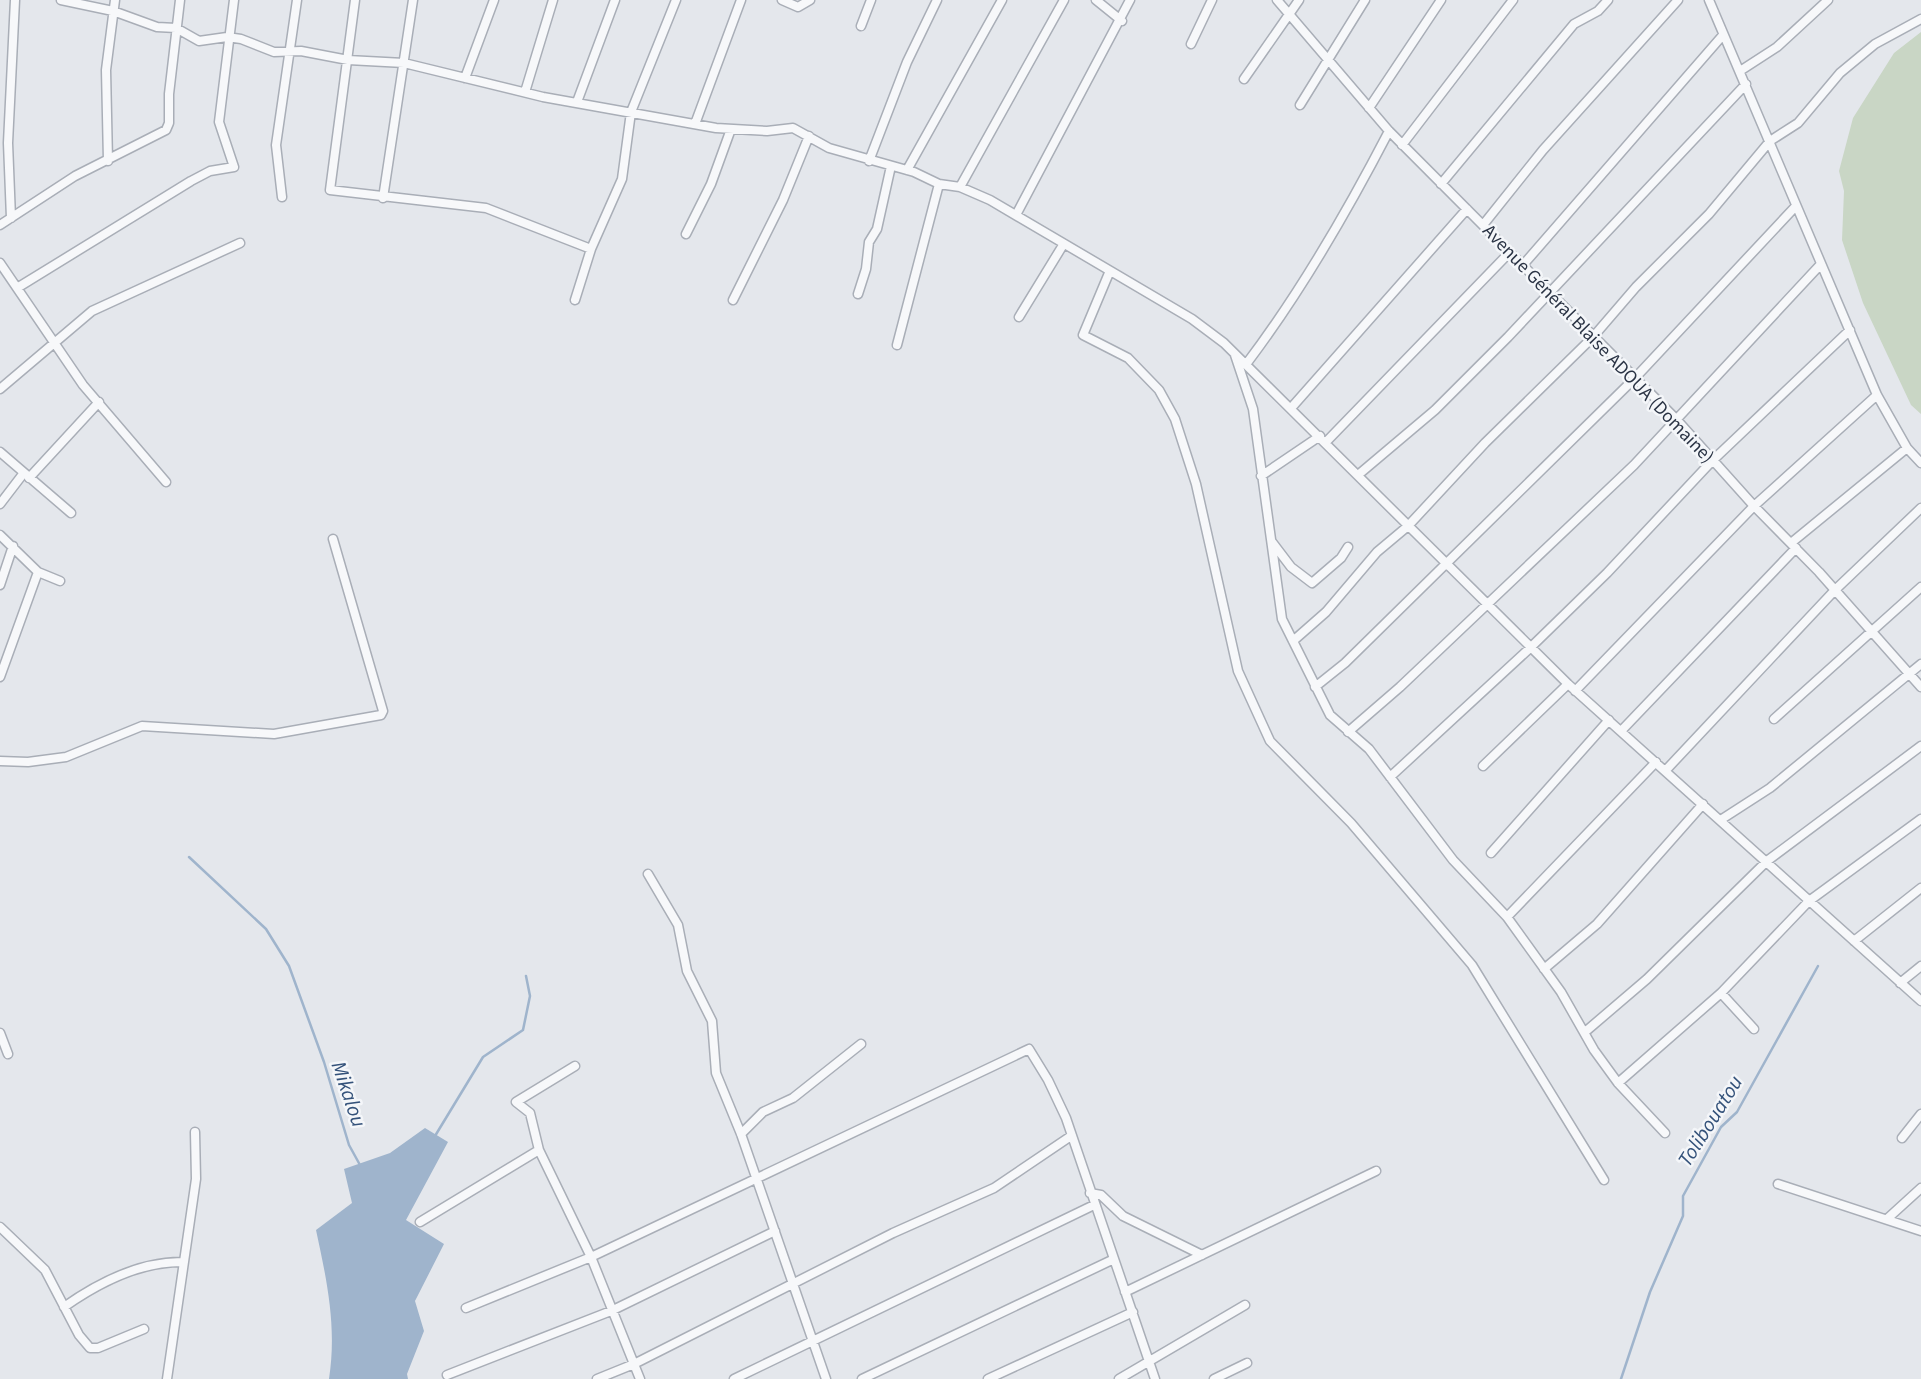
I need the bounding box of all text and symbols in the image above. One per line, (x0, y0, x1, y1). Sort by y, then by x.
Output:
street label: Avenue Général Blaise ADOUA (Domaine) (1476, 218, 1720, 470)
water label: Mikalou (324, 1057, 374, 1131)
water label: Tolibouatou (1670, 1069, 1750, 1173)

